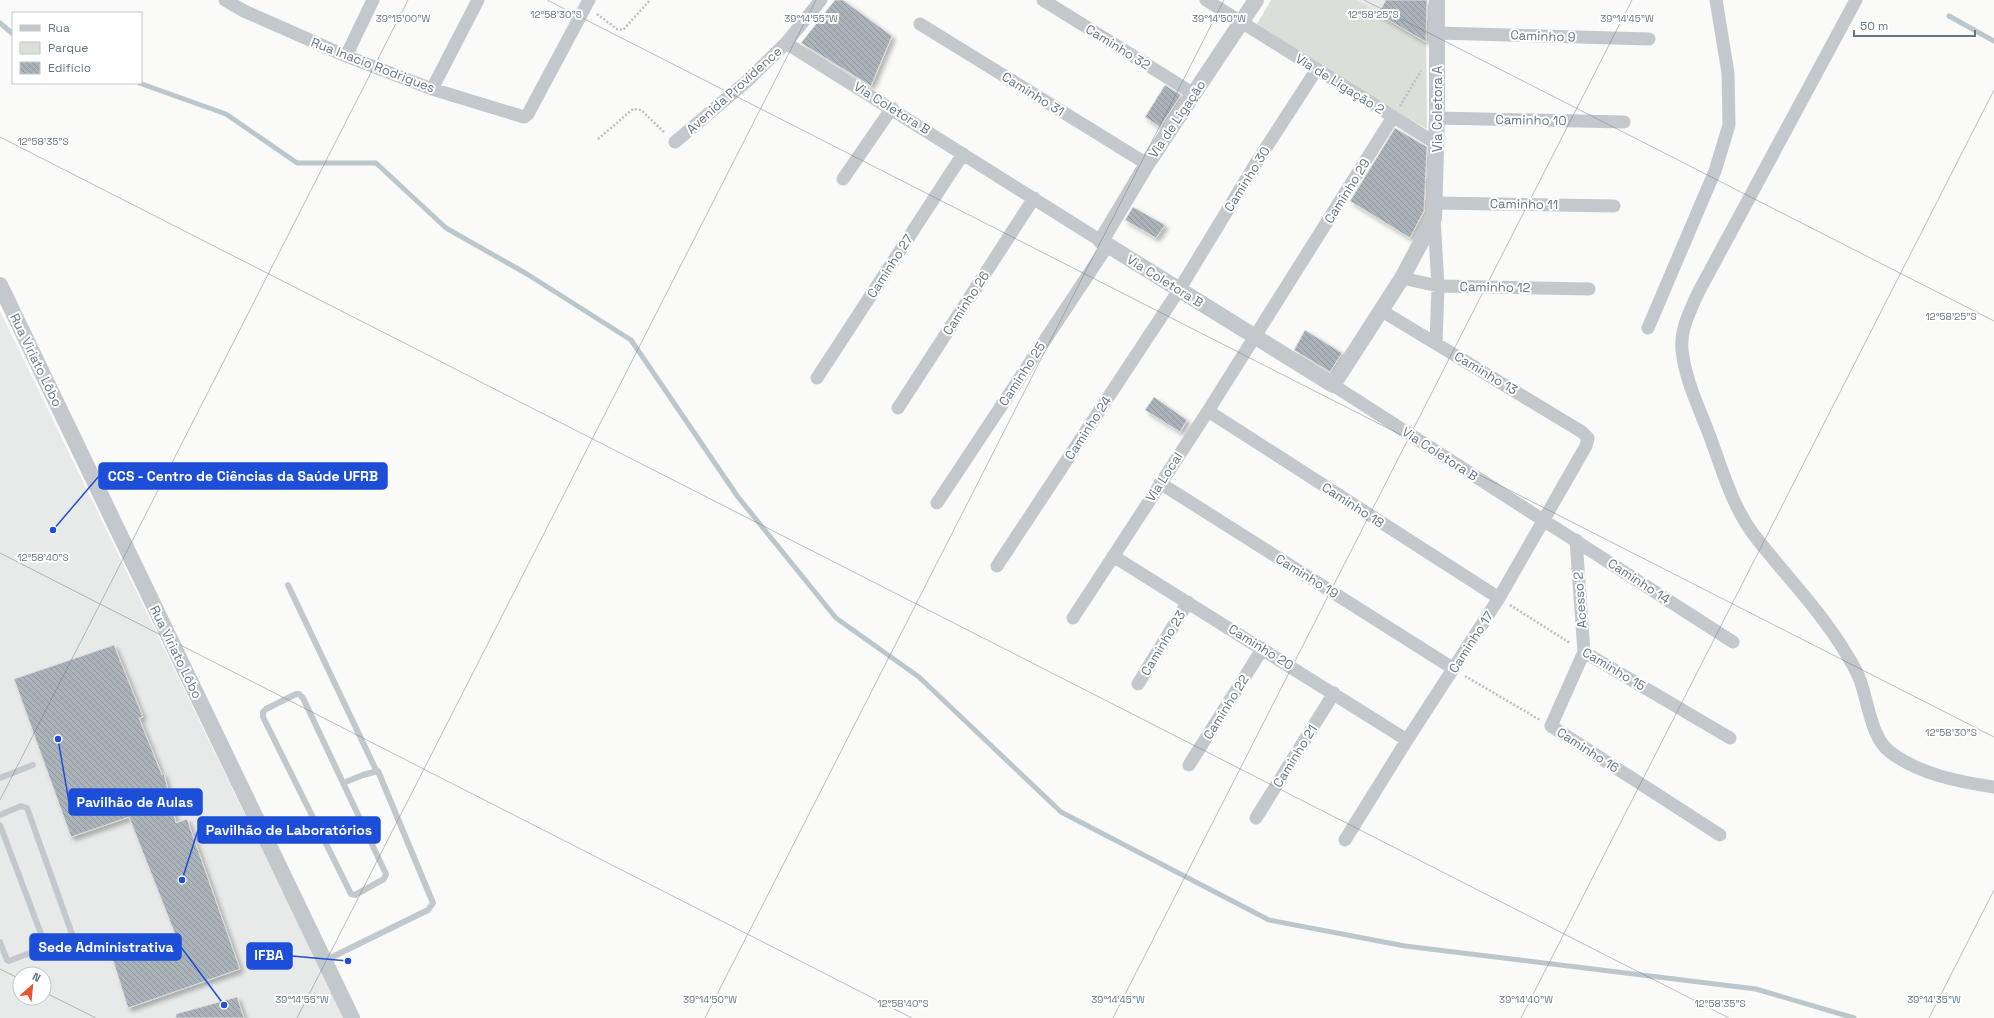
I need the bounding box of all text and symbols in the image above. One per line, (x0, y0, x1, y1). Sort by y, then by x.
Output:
text: 12°58'30"S (530, 8, 582, 21)
text: 12°58'25"S (1347, 8, 1399, 21)
legend (12, 12, 142, 84)
text: 39°15'00"W (376, 12, 430, 25)
text: 39°14'55"W (784, 12, 838, 25)
text: 39°14'50"W (1192, 12, 1246, 25)
text: 39°14'45"W (1600, 12, 1654, 25)
scale bar (1854, 12, 1975, 38)
text: 50 m (1860, 18, 1888, 34)
text: Rua (48, 20, 70, 36)
street label: Caminho 32 (1082, 20, 1154, 74)
street label: Caminho 9 (1510, 26, 1576, 46)
street label: Rua Inacio Rodrigues (309, 34, 437, 97)
text: Parque (48, 40, 88, 56)
street label: Avenida Providence (683, 43, 785, 137)
street label: Via de Ligação 2 (1292, 50, 1388, 118)
text: Edifício (48, 60, 91, 76)
street label: Via Coletora A (1429, 66, 1446, 152)
street label: Caminho 31 (999, 68, 1067, 120)
street label: Via de Ligação (1145, 77, 1209, 161)
street label: Via Coletora B (851, 78, 933, 138)
street label: Caminho 10 (1495, 111, 1567, 129)
text: 12°58'35"S (17, 135, 69, 148)
street label: Caminho 30 (1220, 143, 1274, 215)
street label: Caminho 29 (1320, 155, 1374, 227)
street label: Caminho 11 (1490, 195, 1558, 213)
street label: Caminho 27 (863, 231, 917, 301)
street label: Via Coletora B (1124, 251, 1206, 311)
street label: Caminho 26 (939, 268, 993, 338)
street label: Caminho 12 (1459, 278, 1531, 296)
text: 12°58'25"S (1925, 310, 1977, 323)
street label: Rua Viriato Lôbo (6, 311, 66, 409)
street label: Caminho 25 (995, 339, 1049, 409)
street label: Caminho 13 (1451, 347, 1521, 399)
street label: Caminho 24 (1061, 393, 1115, 463)
street label: Via Coletora B (1399, 423, 1481, 485)
street label: Via Local (1142, 449, 1186, 505)
callout: CCS - Centro de Ciências da Saúde UFRB (99, 463, 387, 489)
text: CCS - Centro de Ciências da Saúde UFRB (108, 467, 378, 485)
street label: Caminho 18 (1319, 479, 1387, 531)
street label: Caminho 19 (1272, 550, 1342, 602)
text: 12°58'40"S (17, 551, 69, 564)
street label: Caminho 14 (1605, 555, 1673, 607)
street label: Acesso 2 (1570, 571, 1590, 629)
street label: Rua Viriato Lôbo (146, 603, 206, 701)
street label: Caminho 23 (1137, 607, 1189, 679)
street label: Caminho 17 (1445, 608, 1497, 676)
street label: Caminho 20 (1225, 620, 1297, 674)
street label: Caminho 15 (1579, 643, 1649, 695)
street label: Caminho 22 (1199, 671, 1253, 743)
street label: Caminho 21 (1269, 721, 1321, 791)
street label: Caminho 16 (1554, 724, 1622, 776)
text: 12°58'30"S (1925, 726, 1977, 739)
callout: Pavilhão de Aulas (69, 789, 202, 815)
text: Pavilhão de Aulas (77, 793, 193, 811)
callout: Pavilhão de Laboratórios (198, 817, 380, 843)
text: Pavilhão de Laboratórios (206, 821, 372, 839)
callout: Sede Administrativa (30, 934, 181, 960)
text: Sede Administrativa (38, 938, 174, 956)
callout: IFBA (247, 943, 292, 969)
text: IFBA (254, 946, 284, 964)
north arrow (12, 966, 52, 1006)
text: N (30, 969, 43, 985)
text: 39°14'55"W (275, 993, 329, 1006)
text: 39°14'50"W (683, 993, 737, 1006)
text: 39°14'45"W (1091, 993, 1145, 1006)
text: 39°14'40"W (1499, 993, 1553, 1006)
text: 39°14'35"W (1907, 993, 1961, 1006)
text: 12°58'40"S (877, 997, 929, 1010)
text: 12°58'35"S (1694, 997, 1746, 1010)

